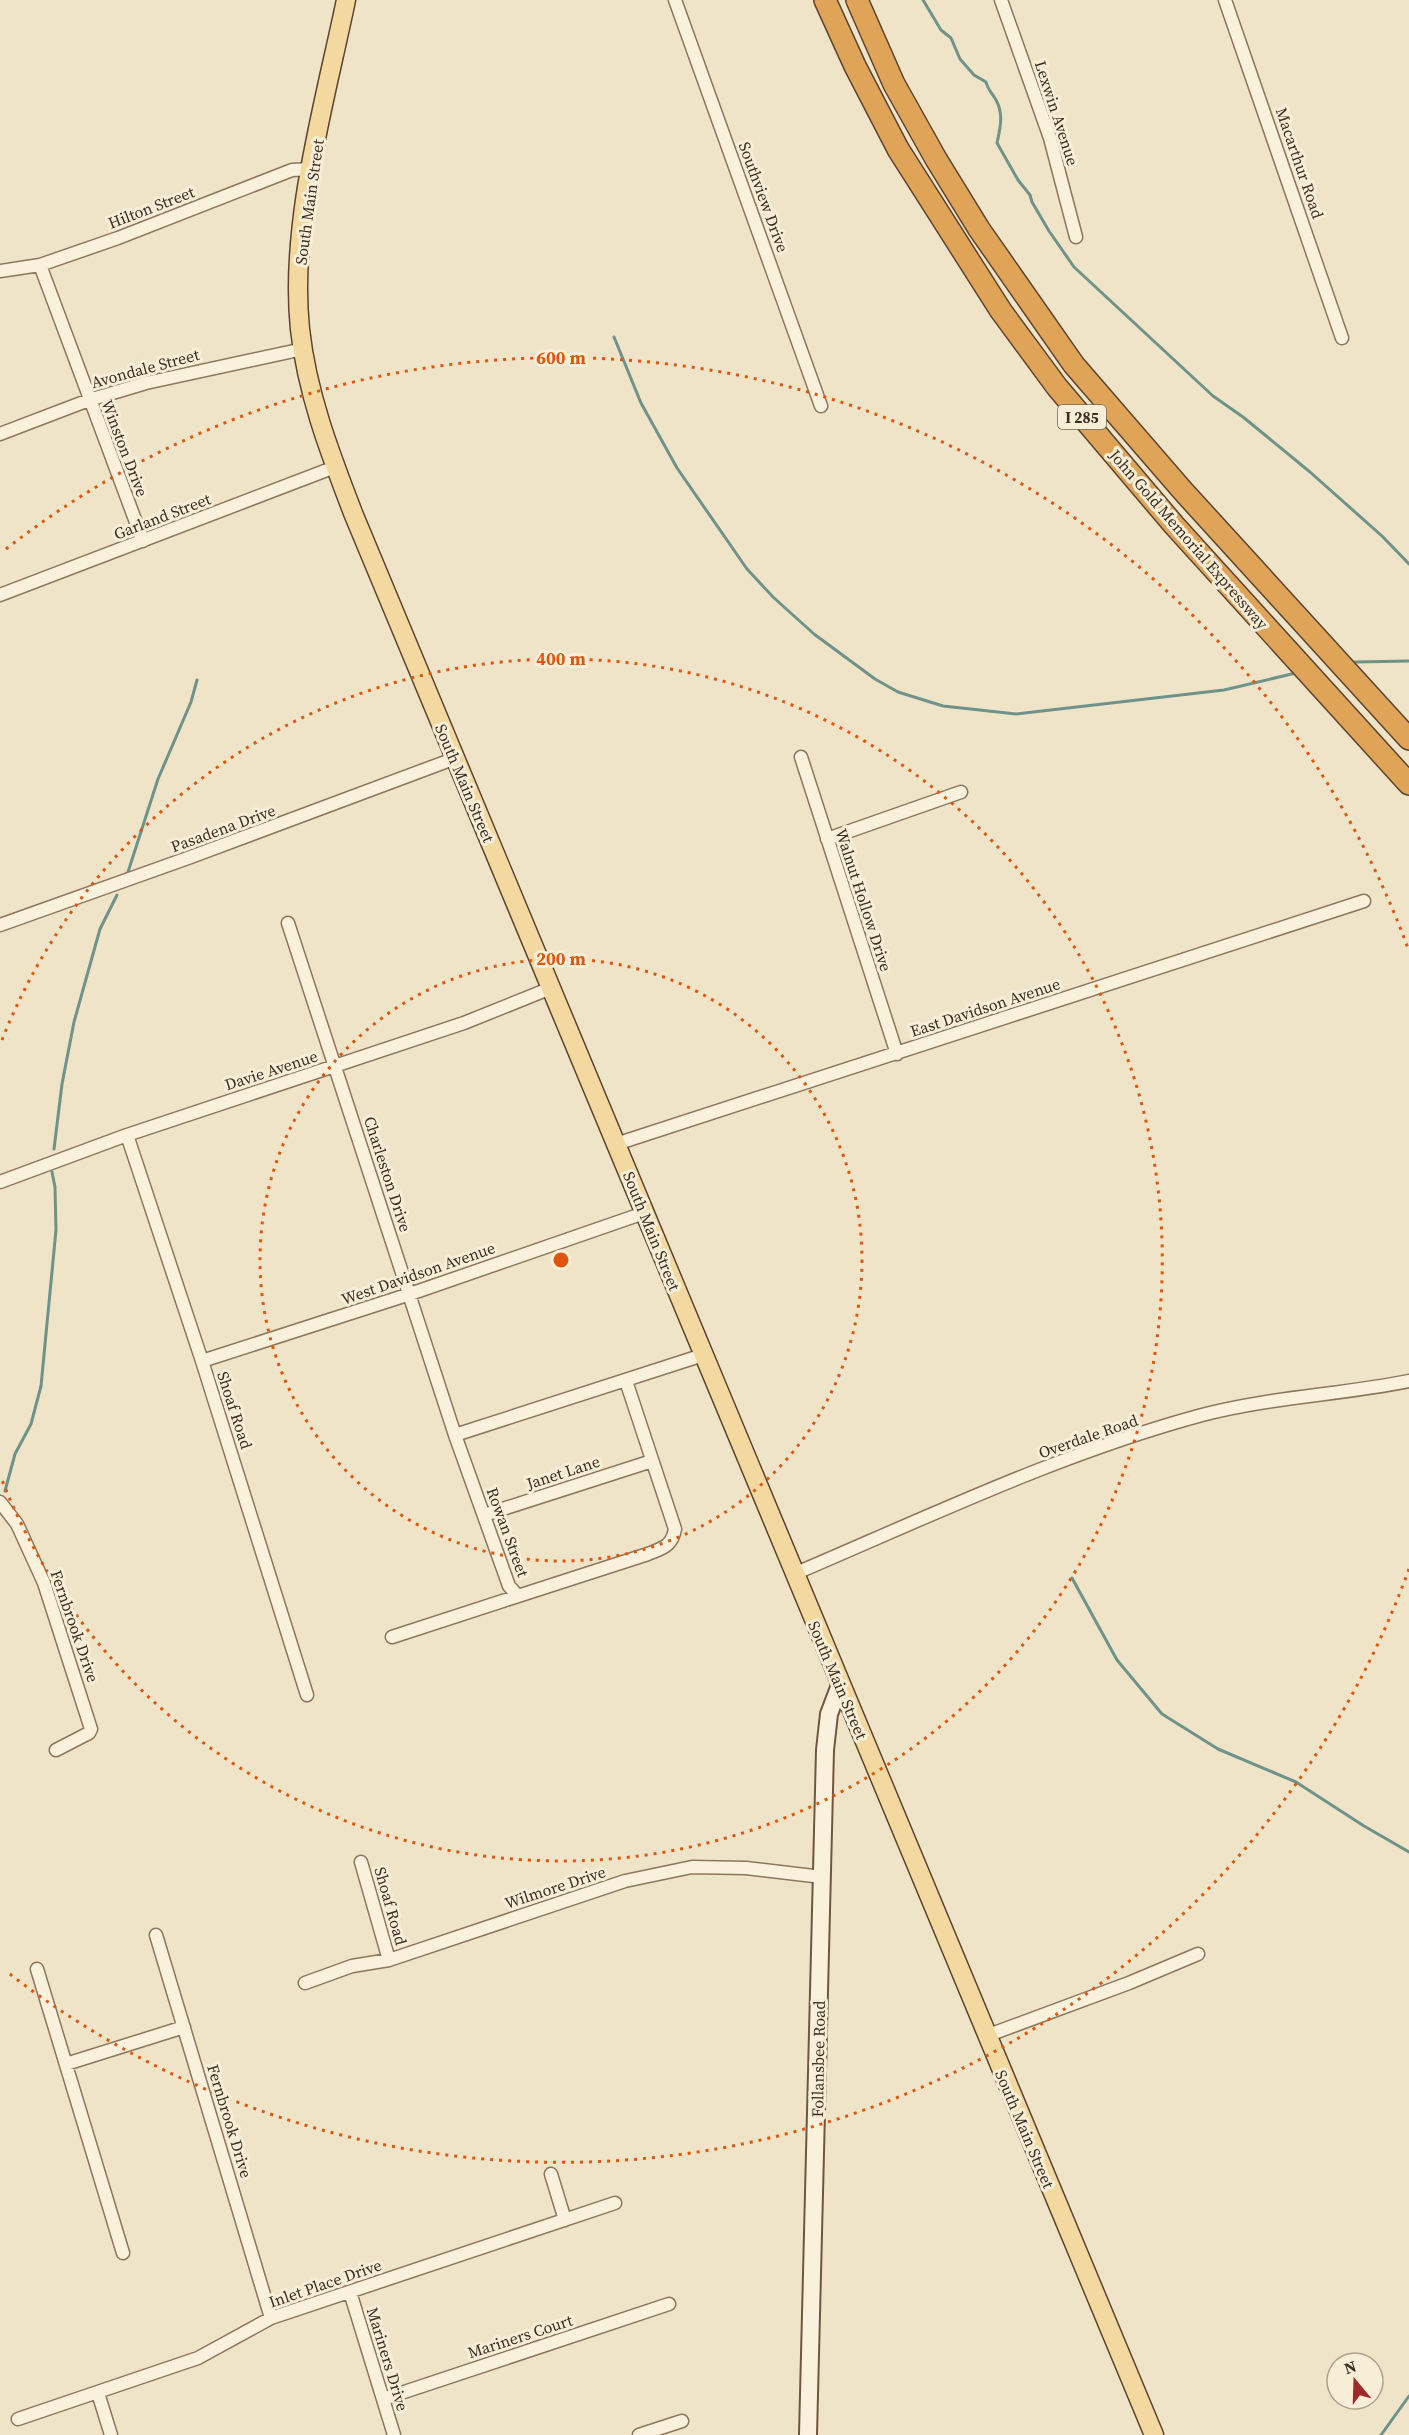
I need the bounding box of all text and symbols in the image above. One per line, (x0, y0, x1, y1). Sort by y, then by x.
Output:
street label: Lexwin Avenue (1030, 58, 1084, 168)
street label: Macarthur Road (1271, 105, 1329, 221)
street label: South Main Street (289, 137, 329, 266)
street label: Southview Drive (734, 139, 794, 255)
street label: Hilton Street (105, 180, 198, 234)
street label: Avondale Street (89, 343, 202, 393)
text: 600 m (536, 345, 586, 370)
street label: Winston Drive (96, 396, 154, 500)
road number: I 285 (1058, 405, 1106, 429)
street label: John Gold Memorial Expressway (1104, 444, 1274, 634)
street label: Garland Street (110, 487, 214, 545)
text: 400 m (536, 646, 586, 671)
street label: South Main Street (430, 720, 500, 846)
street label: Pasadena Drive (168, 799, 278, 857)
street label: Walnut Hollow Drive (831, 826, 897, 974)
text: 200 m (536, 946, 586, 971)
street label: East Davidson Avenue (907, 972, 1063, 1042)
street label: Davie Avenue (222, 1045, 320, 1095)
street label: Charleston Drive (359, 1113, 417, 1235)
street label: South Main Street (618, 1168, 686, 1295)
street label: West Davidson Avenue (338, 1236, 498, 1310)
centre of rings (551, 1250, 571, 1270)
street label: Shoaf Road (212, 1368, 258, 1452)
street label: Overdale Road (1035, 1409, 1141, 1463)
street label: Janet Lane (523, 1450, 602, 1494)
street label: Rowan Street (482, 1484, 535, 1581)
street label: Fernbrook Drive (45, 1567, 105, 1685)
street label: South Main Street (803, 1617, 873, 1743)
street label: Wilmore Drive (502, 1860, 608, 1914)
street label: Shoaf Road (369, 1864, 413, 1948)
street label: Follansbee Road (806, 2000, 830, 2118)
street label: Fernbrook Drive (202, 2062, 258, 2180)
street label: South Main Street (990, 2066, 1060, 2192)
street label: Inlet Place Drive (266, 2253, 384, 2313)
street label: Mariners Drive (362, 2304, 414, 2414)
street label: Mariners Court (465, 2308, 576, 2363)
north arrow (1325, 2351, 1385, 2411)
text: N (1341, 2354, 1360, 2379)

